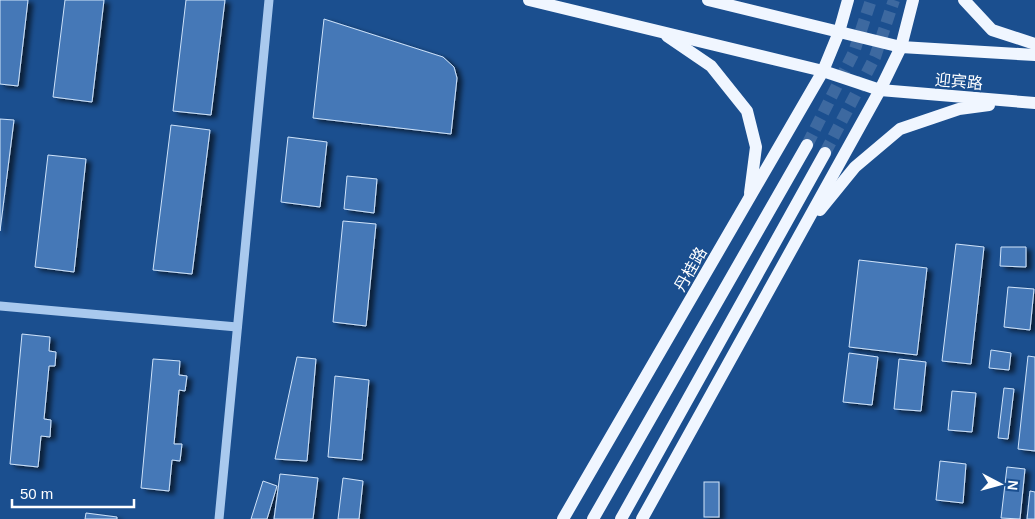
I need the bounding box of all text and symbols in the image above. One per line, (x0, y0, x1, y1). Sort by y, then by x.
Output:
street label: 迎宾路 (934, 71, 984, 92)
street label: 丹桂路 (671, 244, 710, 294)
north arrow (975, 459, 1025, 509)
scale bar (12, 476, 135, 508)
text: N (1004, 479, 1021, 491)
text: 50 m (20, 485, 53, 502)

